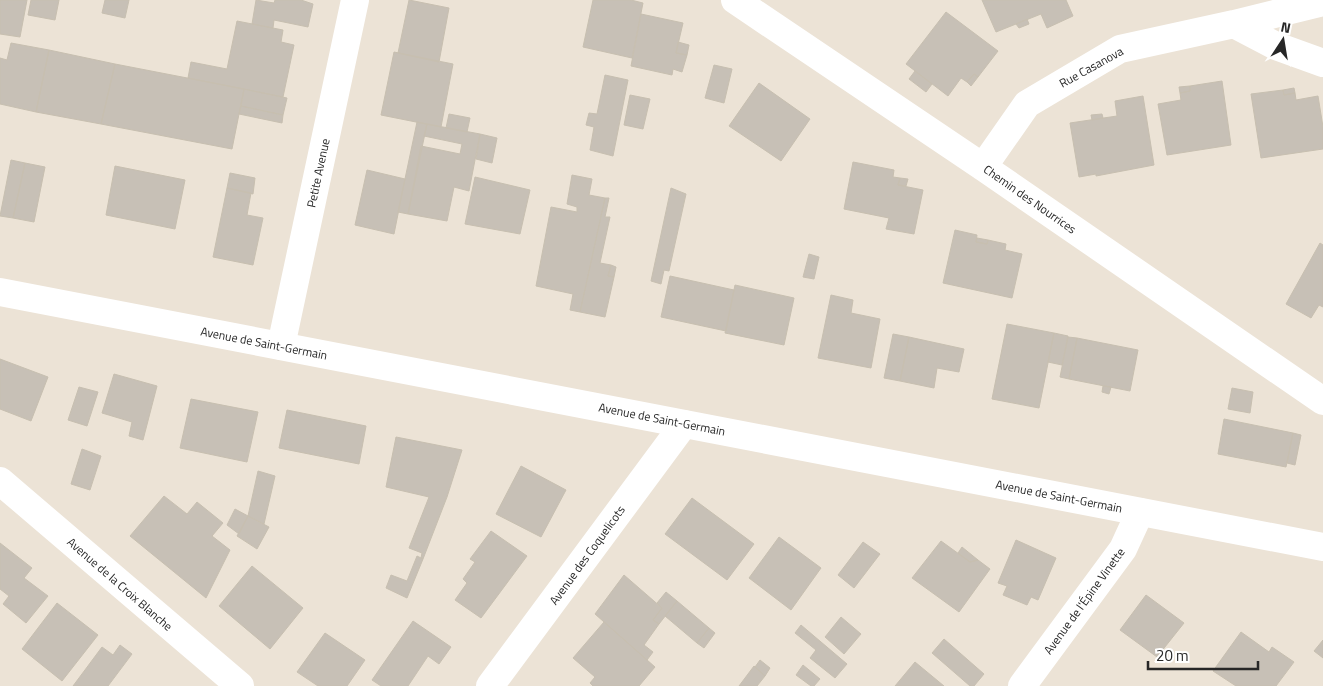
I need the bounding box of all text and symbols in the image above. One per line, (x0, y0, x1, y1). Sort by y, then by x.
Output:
north arrow (1258, 15, 1308, 65)
text: N (1279, 16, 1293, 38)
street label: Rue Casanova (1055, 41, 1127, 93)
street label: Petite Avenue (301, 137, 335, 209)
street label: Chemin des Nourrices (980, 160, 1081, 239)
street label: Avenue de Saint-Germain (199, 321, 329, 365)
street label: Avenue de Saint-Germain (597, 397, 727, 441)
street label: Avenue de Saint-Germain (994, 474, 1124, 518)
street label: Avenue des Coquelicots (544, 501, 630, 609)
street label: Avenue de la Croix Blanche (63, 533, 177, 635)
street label: Avenue de l'Épine Vinette (1039, 544, 1129, 658)
scale bar (1148, 638, 1258, 670)
text: 20 m (1156, 644, 1189, 667)

